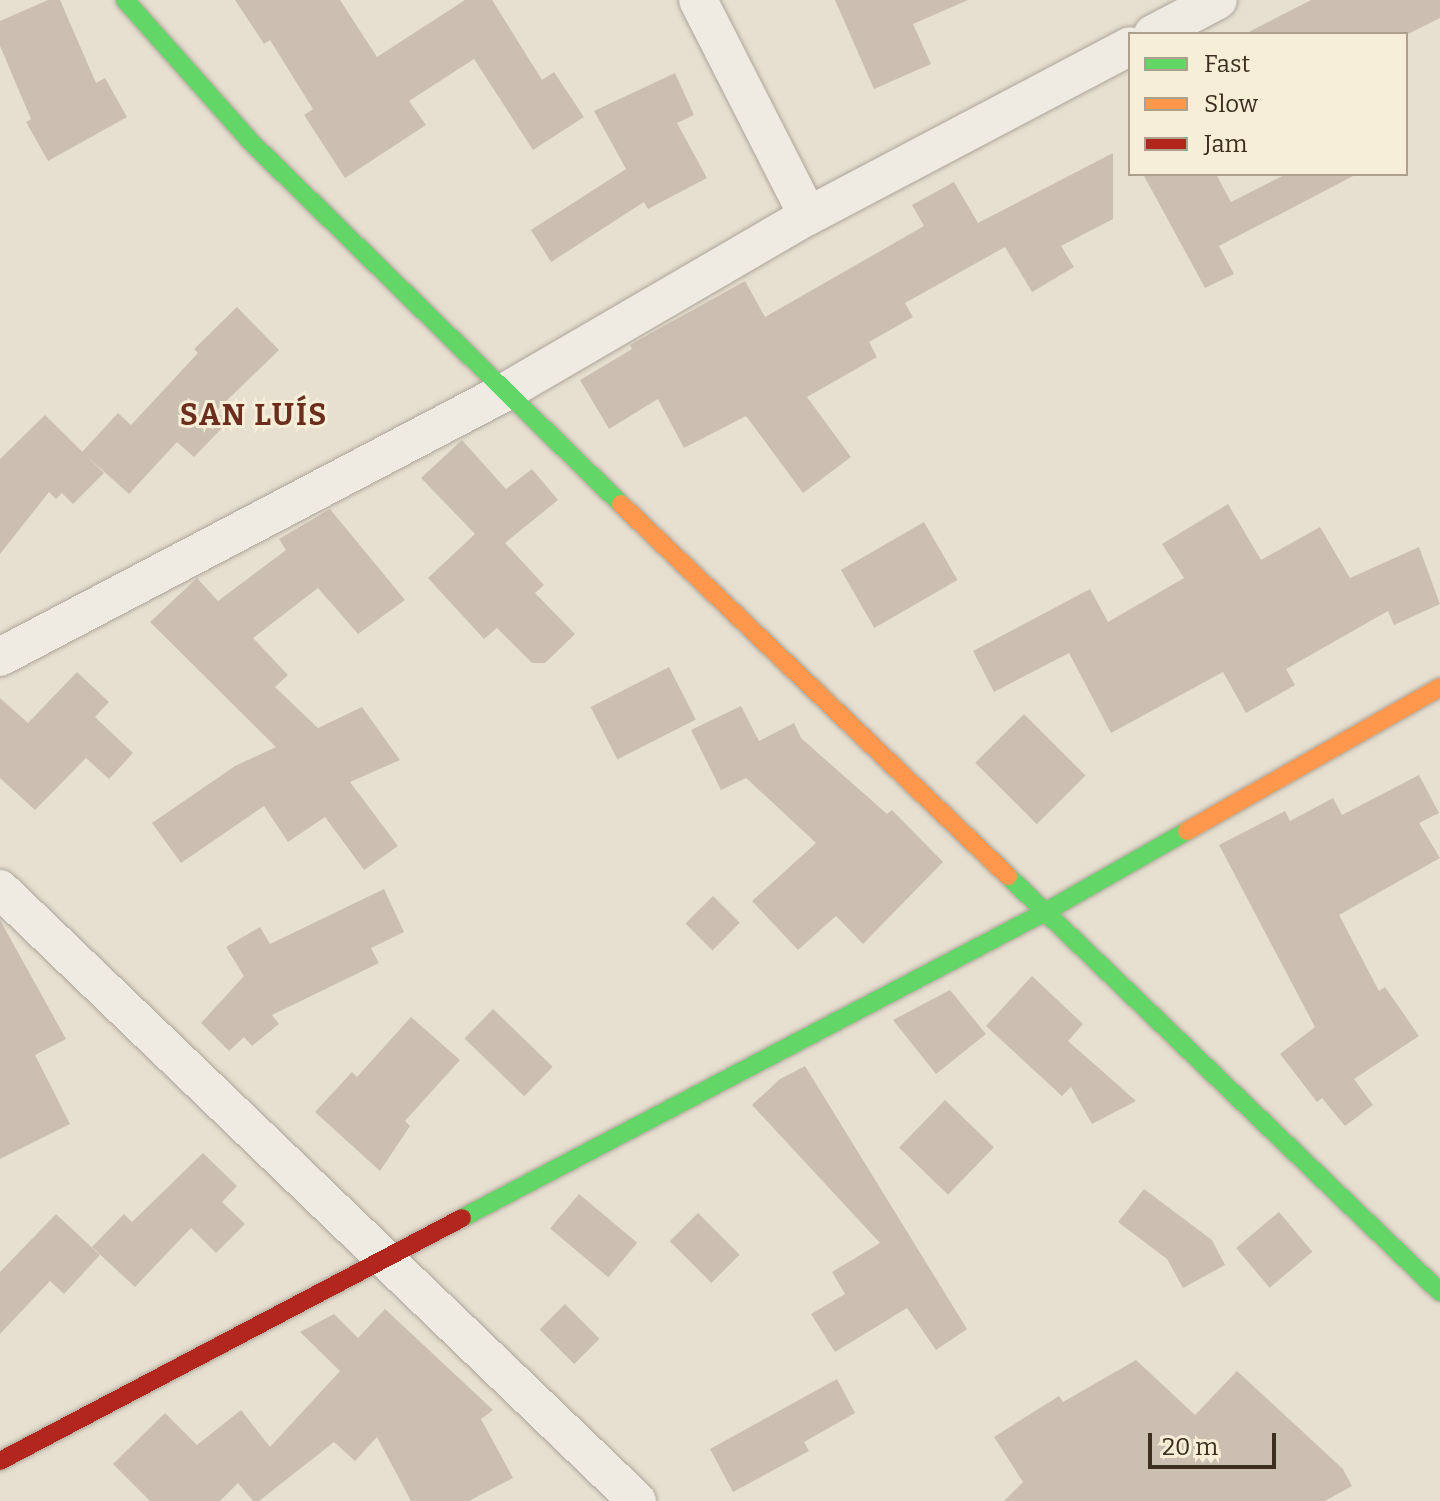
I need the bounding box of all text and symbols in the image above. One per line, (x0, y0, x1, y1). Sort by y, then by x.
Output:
legend (1128, 32, 1408, 176)
text: Fast (1204, 50, 1250, 78)
text: Slow (1204, 90, 1258, 118)
text: Jam (1204, 130, 1247, 158)
district label: SAN LUÍS (180, 397, 328, 433)
scale bar (1152, 1417, 1280, 1467)
text: 20 m (1162, 1433, 1218, 1461)

